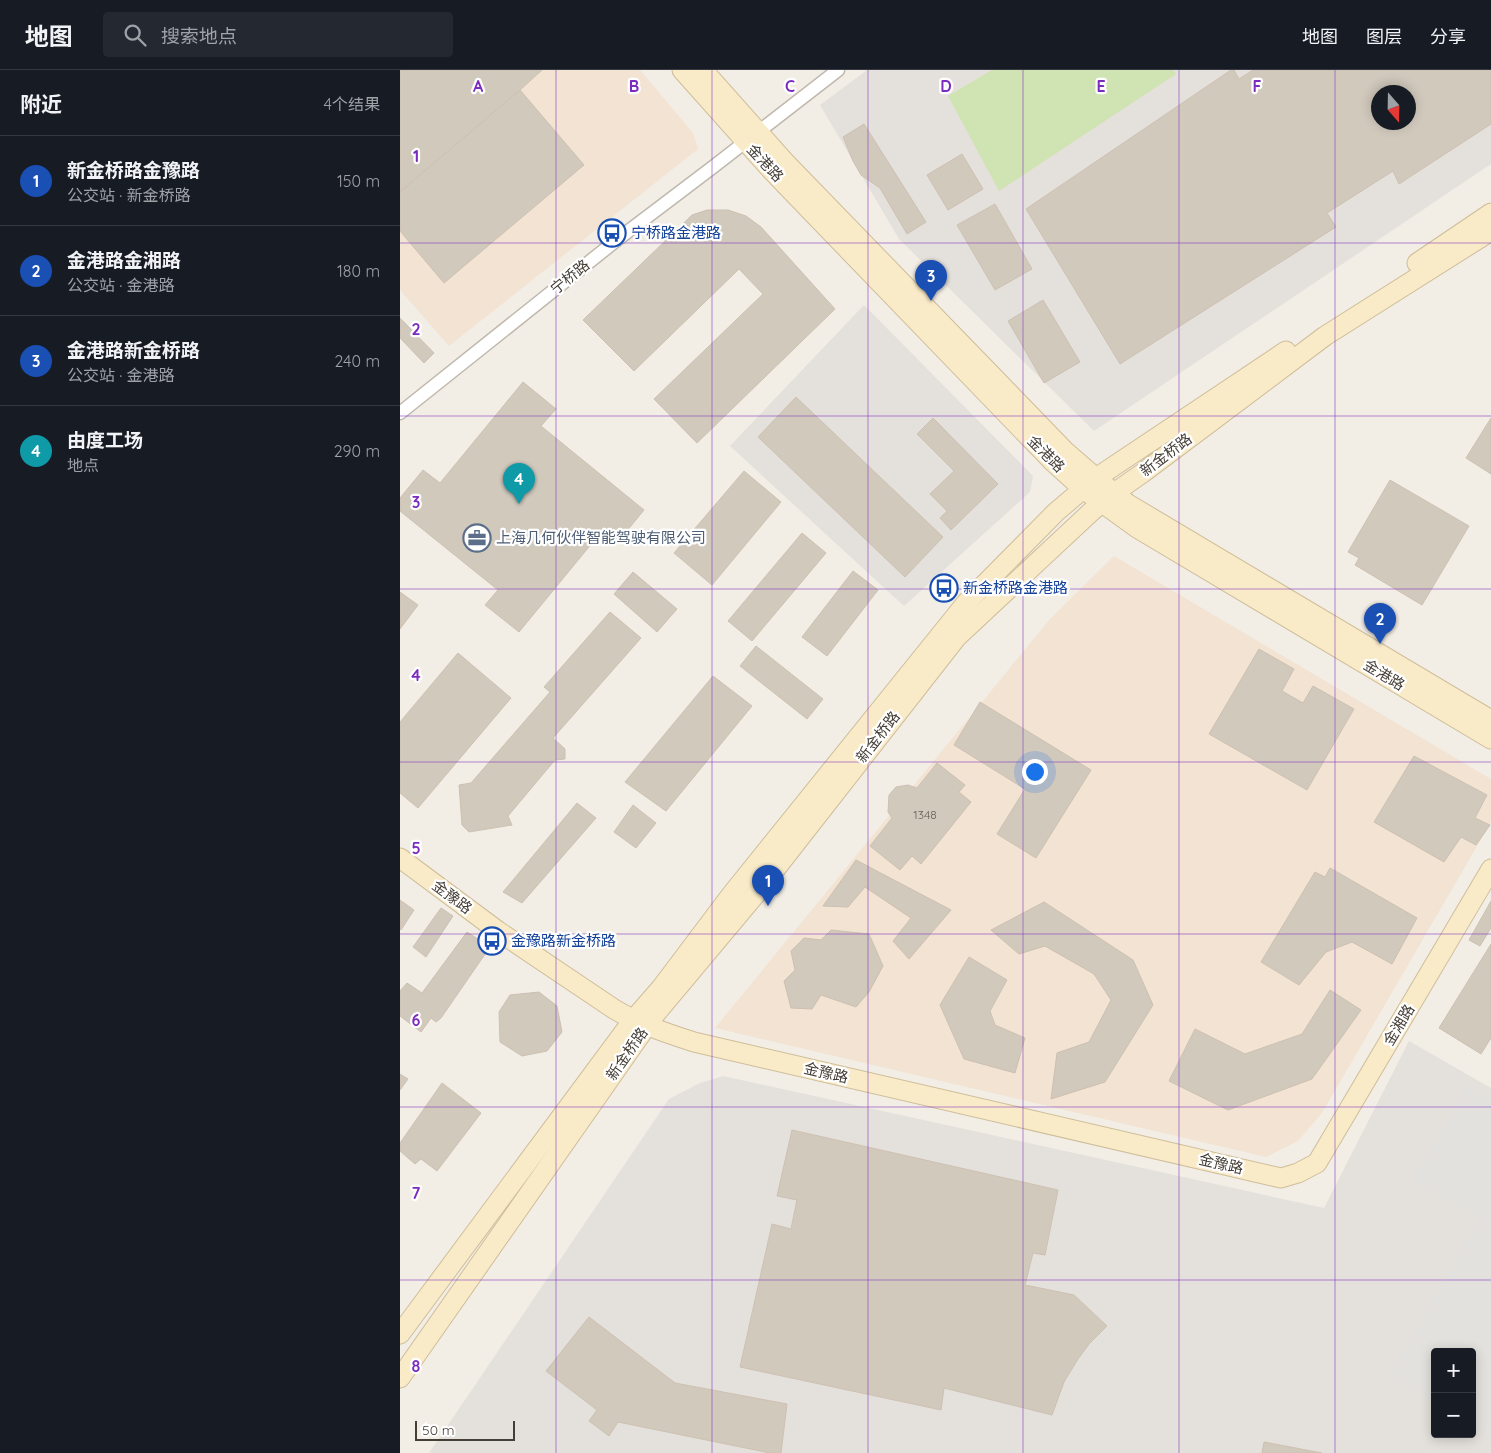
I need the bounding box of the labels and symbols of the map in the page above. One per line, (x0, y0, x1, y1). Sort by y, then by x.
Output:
text: A (473, 76, 484, 96)
text: B (629, 76, 639, 96)
text: C (785, 76, 795, 96)
text: D (940, 76, 952, 96)
text: E (1096, 76, 1106, 96)
text: F (1253, 76, 1262, 96)
north arrow (1371, 85, 1416, 130)
street label: 金港路 (743, 140, 788, 186)
text: 1 (413, 146, 419, 166)
bus stop icon: 宁桥路金港路 (597, 218, 627, 248)
place label: 宁桥路金港路 (631, 223, 721, 242)
street label: 宁桥路 (546, 255, 593, 298)
pin: 3 (915, 260, 947, 301)
text: 2 (411, 319, 421, 339)
street label: 新金桥路 (1136, 429, 1195, 480)
street label: 金港路 (1024, 431, 1069, 476)
pin: 4 (503, 463, 535, 504)
text: 3 (412, 492, 420, 512)
office icon: 上海几何伙伴智能驾驶有限公司 (462, 523, 492, 553)
place label: 上海几何伙伴智能驾驶有限公司 (496, 528, 706, 547)
bus stop icon: 新金桥路金港路 (929, 573, 959, 603)
place label: 新金桥路金港路 (963, 578, 1068, 597)
pin: 2 (1364, 603, 1396, 644)
street label: 金港路 (1360, 655, 1408, 694)
text: 4 (411, 665, 421, 685)
street label: 新金桥路 (852, 707, 904, 766)
your location (1022, 759, 1048, 785)
house number: 1348 (913, 807, 937, 822)
text: 5 (411, 838, 421, 858)
pin: 1 (752, 865, 784, 906)
street label: 金豫路 (429, 875, 476, 918)
bus stop icon: 金豫路新金桥路 (477, 926, 507, 956)
place label: 金豫路新金桥路 (511, 931, 616, 950)
street label: 金湘路 (1379, 1001, 1418, 1049)
text: 6 (412, 1010, 421, 1030)
street label: 新金桥路 (602, 1024, 652, 1084)
street label: 金豫路 (802, 1058, 850, 1087)
street label: 金豫路 (1197, 1149, 1245, 1178)
text: 7 (412, 1183, 421, 1203)
text: 8 (412, 1356, 421, 1376)
scale bar (415, 1418, 515, 1441)

